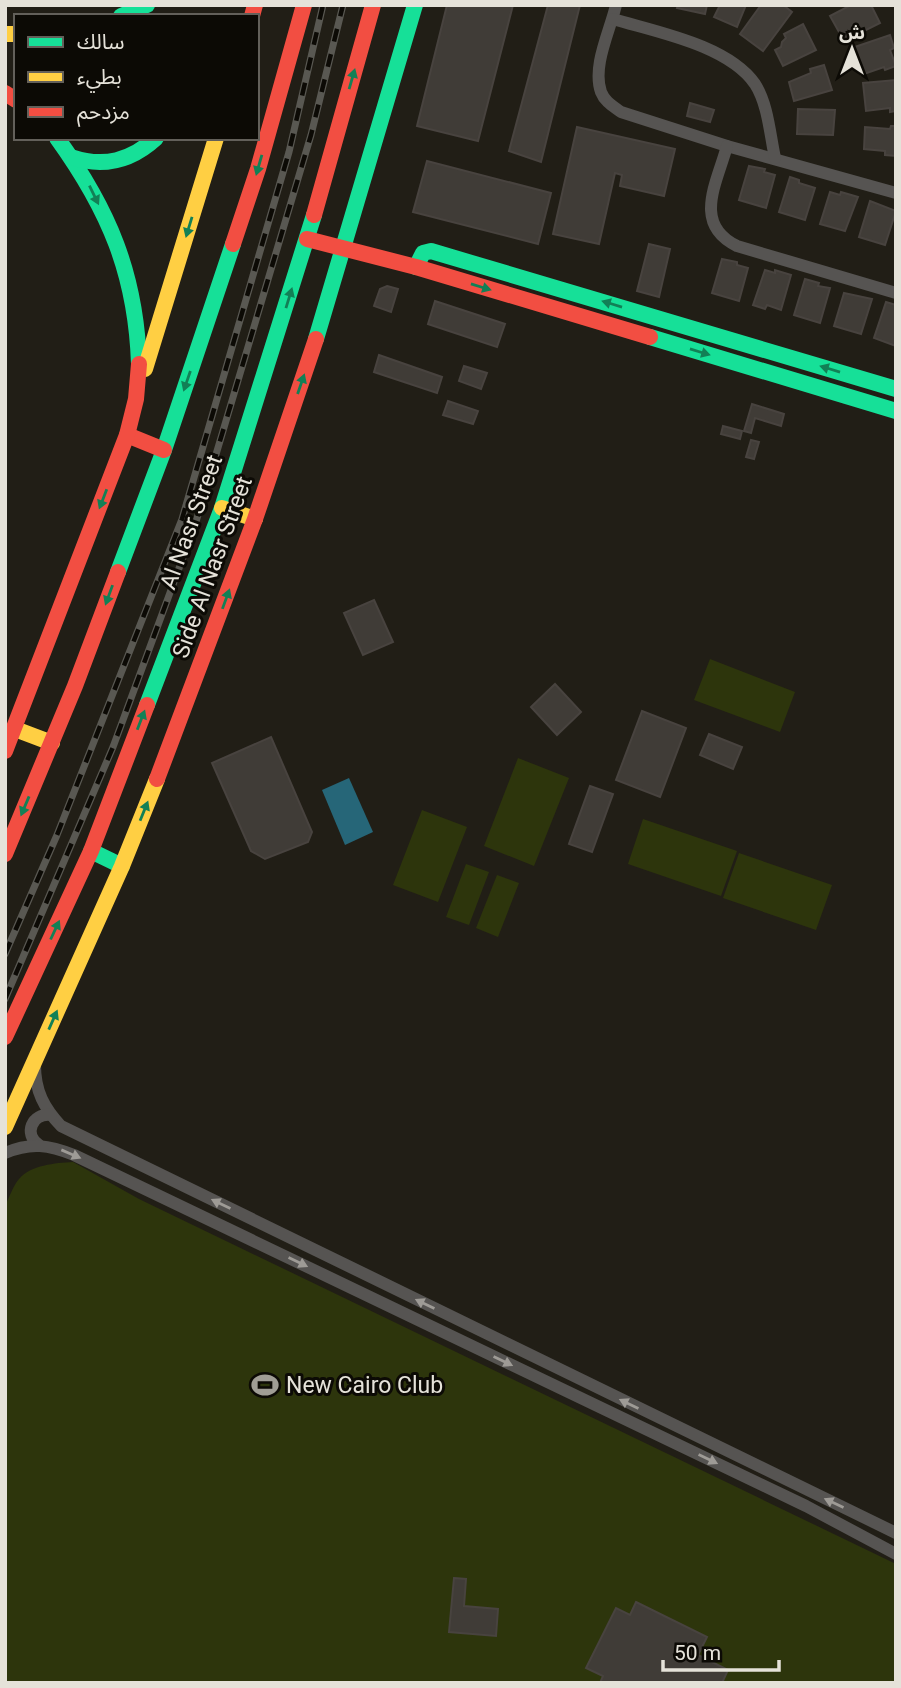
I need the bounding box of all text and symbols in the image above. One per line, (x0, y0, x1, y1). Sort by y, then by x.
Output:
legend (14, 14, 259, 140)
north arrow (817, 14, 887, 84)
text: ش (839, 21, 865, 44)
text: سالك (77, 30, 124, 54)
text: بطيء (77, 65, 122, 93)
one-way arrow (347, 68, 358, 90)
text: مزدحم (77, 100, 130, 127)
one-way arrow (253, 155, 263, 176)
one-way arrow (89, 185, 100, 205)
one-way arrow (184, 217, 194, 238)
one-way arrow (471, 282, 492, 292)
one-way arrow (284, 287, 295, 308)
one-way arrow (602, 299, 623, 309)
one-way arrow (689, 347, 710, 357)
one-way arrow (820, 364, 841, 374)
one-way arrow (181, 371, 192, 392)
one-way arrow (296, 374, 307, 395)
street label: Al Nasr Street (155, 451, 228, 593)
street label: Side Al Nasr Street (167, 473, 258, 662)
one-way arrow (98, 489, 109, 510)
one-way arrow (103, 584, 114, 605)
one-way arrow (220, 588, 231, 609)
one-way arrow (136, 710, 147, 731)
one-way arrow (20, 796, 31, 817)
one-way arrow (139, 801, 150, 822)
one-way arrow (49, 920, 60, 941)
one-way arrow (47, 1010, 59, 1030)
one-way arrow (60, 1149, 81, 1160)
one-way arrow (211, 1198, 231, 1210)
one-way arrow (288, 1257, 308, 1268)
one-way arrow (415, 1299, 435, 1310)
one-way arrow (493, 1355, 513, 1367)
sports icon: New Cairo Club (250, 1370, 280, 1400)
place label: New Cairo Club (286, 1372, 443, 1399)
one-way arrow (619, 1399, 639, 1410)
one-way arrow (698, 1454, 718, 1465)
one-way arrow (824, 1498, 844, 1509)
scale bar (663, 1628, 778, 1672)
text: 50 m (674, 1641, 721, 1665)

